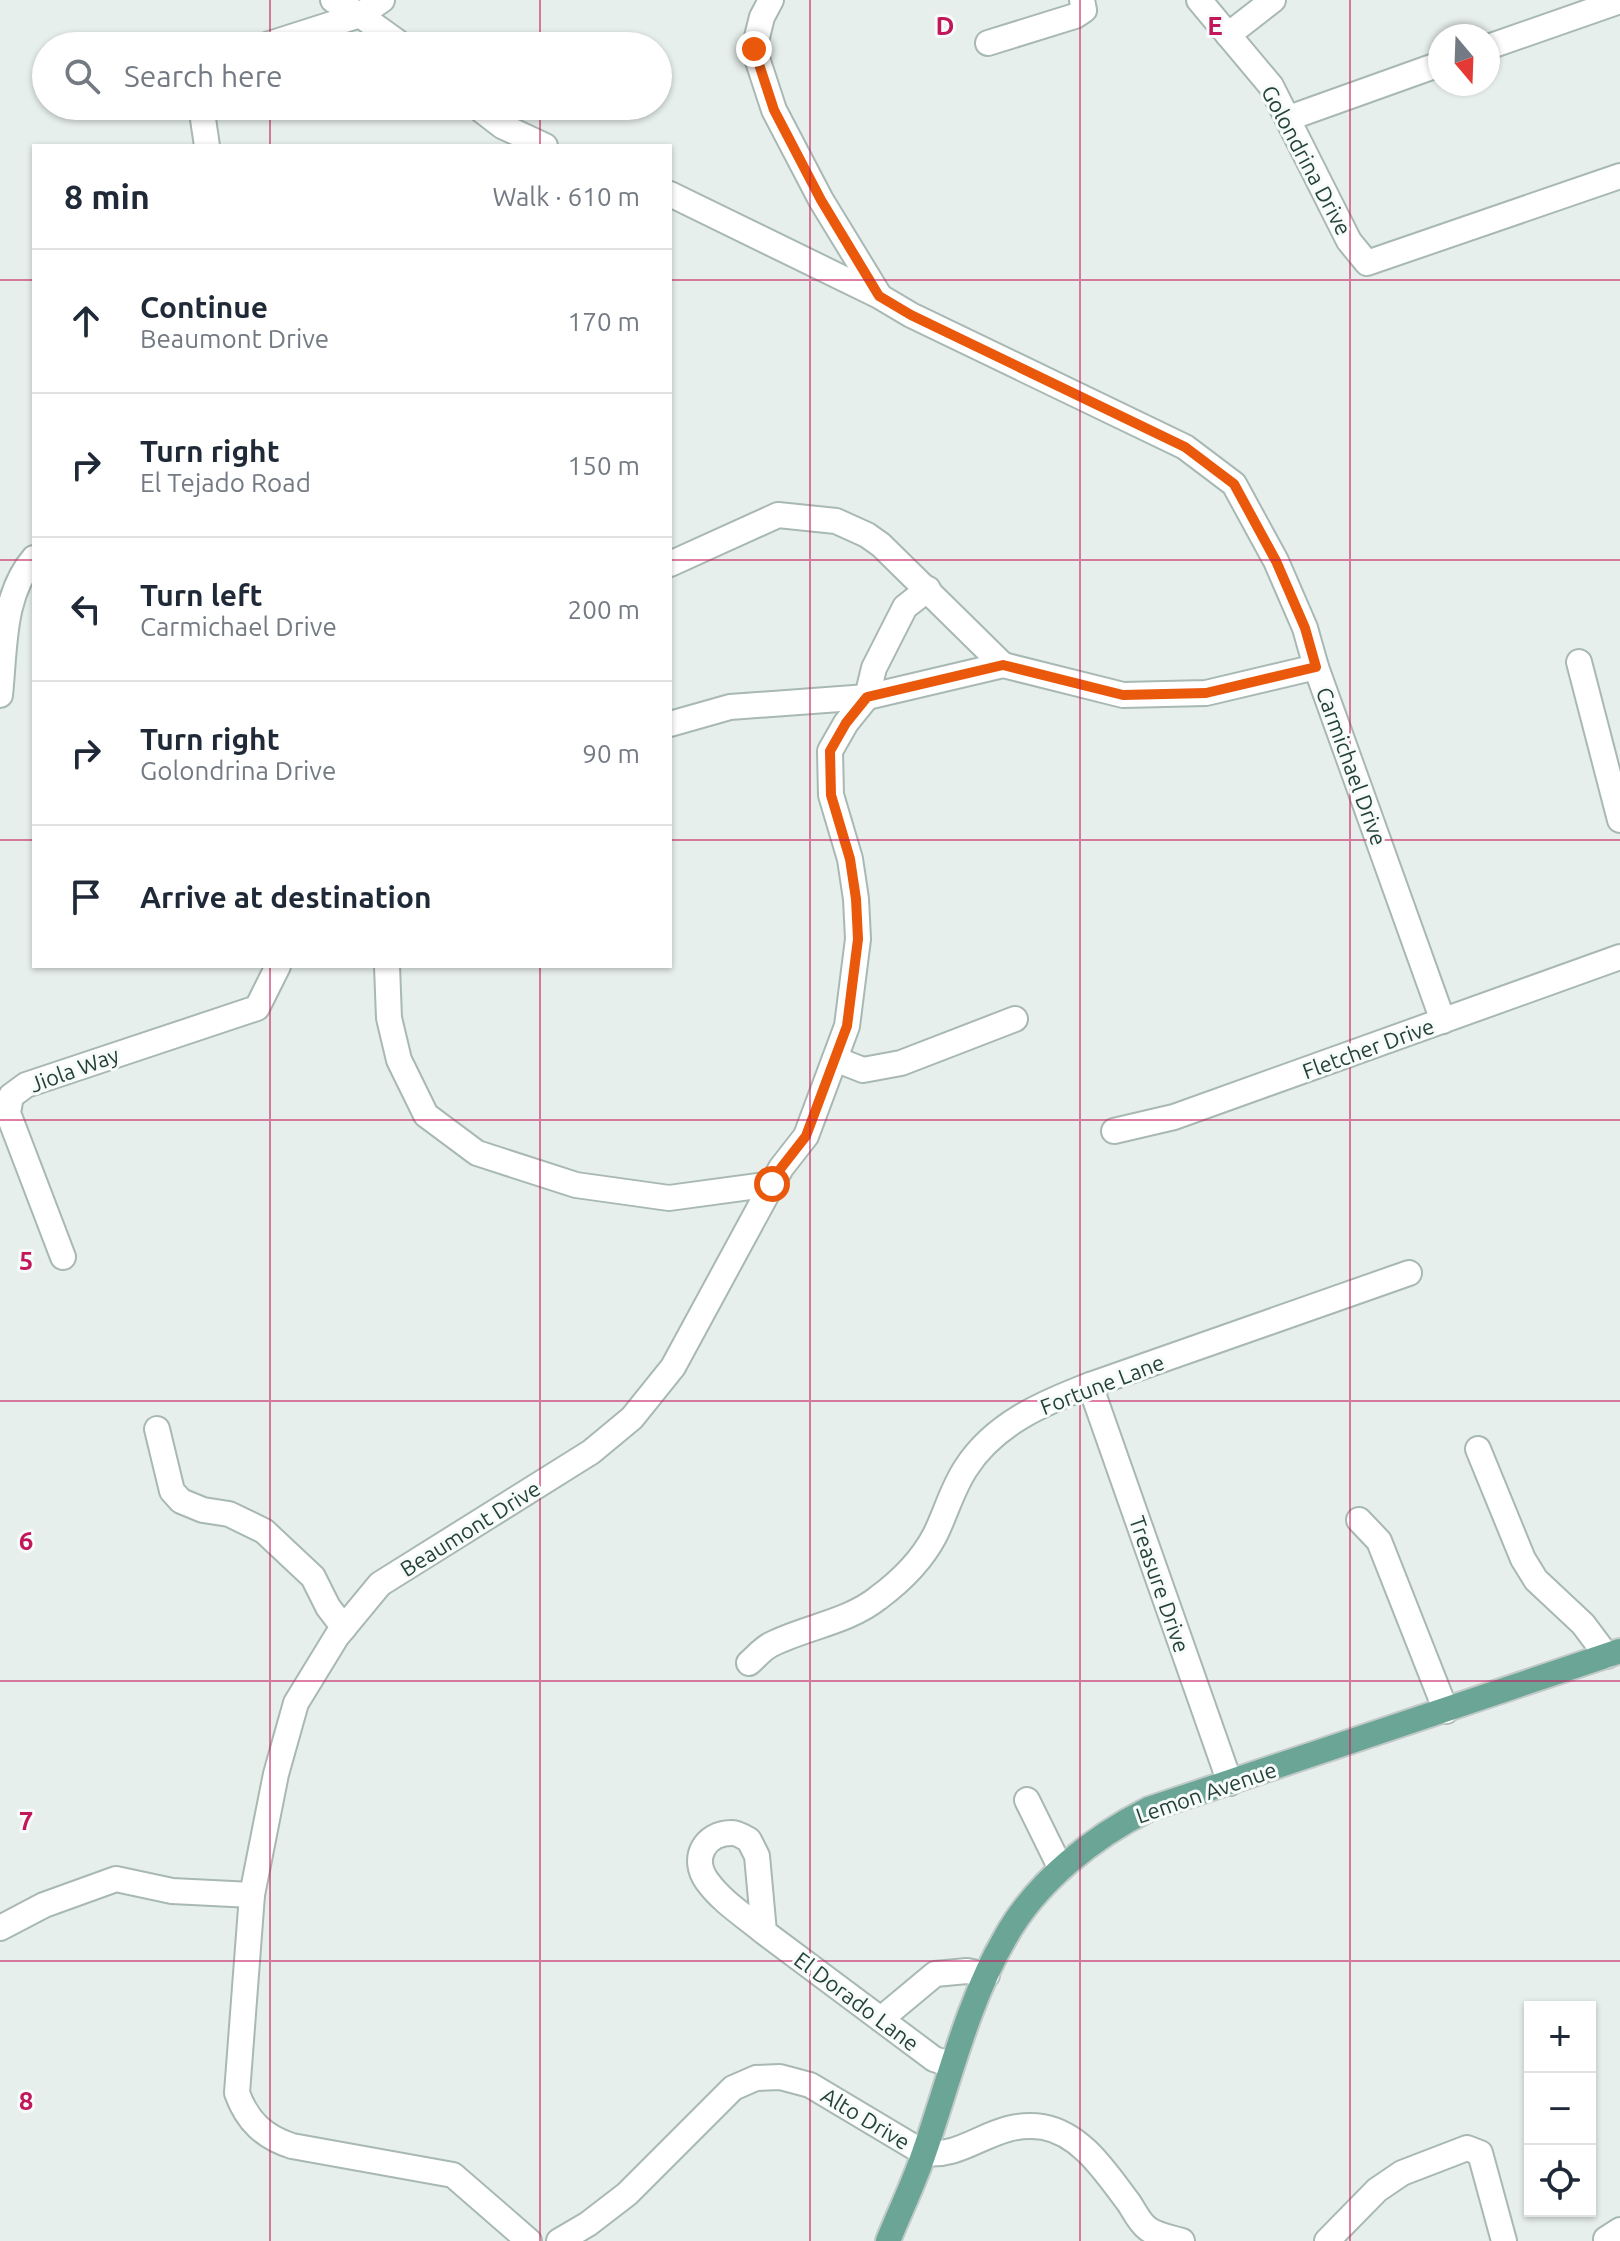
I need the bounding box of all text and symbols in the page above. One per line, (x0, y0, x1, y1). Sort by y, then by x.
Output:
text: D (936, 11, 954, 40)
text: E (1207, 11, 1223, 40)
north arrow (1428, 24, 1500, 96)
route end (736, 31, 772, 67)
search box (32, 32, 672, 120)
icon: search (60, 54, 104, 98)
text: Search here (124, 59, 283, 93)
street label: Golondrina Drive (1257, 81, 1357, 239)
text: 8 min (64, 177, 150, 215)
text: Walk · 610 m (492, 182, 640, 211)
text: Continue (140, 290, 268, 324)
icon: ahead (64, 299, 108, 343)
text: 170 m (568, 307, 640, 336)
text: Beaumont Drive (140, 324, 329, 353)
text: Turn right (140, 434, 280, 468)
icon: right (64, 443, 108, 487)
text: 150 m (568, 451, 640, 480)
text: El Tejado Road (140, 468, 311, 497)
text: Turn left (140, 578, 262, 612)
icon: left (64, 587, 108, 631)
text: 200 m (568, 595, 640, 624)
text: Carmichael Drive (140, 612, 337, 641)
street label: Carmichael Drive (1312, 683, 1392, 849)
text: Turn right (140, 722, 280, 756)
icon: right (64, 731, 108, 775)
text: 90 m (582, 739, 640, 768)
text: Golondrina Drive (140, 756, 336, 785)
icon: arrive (64, 875, 108, 919)
text: Arrive at destination (140, 880, 432, 914)
street label: Fletcher Drive (1299, 1013, 1437, 1083)
street label: Jiola Way (26, 1041, 122, 1097)
route start (754, 1166, 790, 1202)
text: 5 (19, 1246, 33, 1275)
street label: Fortune Lane (1036, 1349, 1168, 1419)
street label: Beaumont Drive (395, 1475, 545, 1581)
street label: Treasure Drive (1125, 1512, 1195, 1656)
text: 6 (19, 1526, 33, 1555)
street label: Lemon Avenue (1132, 1756, 1280, 1828)
text: 7 (19, 1806, 33, 1835)
street label: El Dorado Lane (790, 1946, 924, 2056)
map controls (1524, 2001, 1596, 2217)
button: + (1524, 2001, 1596, 2073)
button: − (1524, 2073, 1596, 2145)
street label: Alto Drive (817, 2082, 915, 2154)
text: 8 (19, 2086, 33, 2115)
button: locate (1524, 2145, 1596, 2217)

